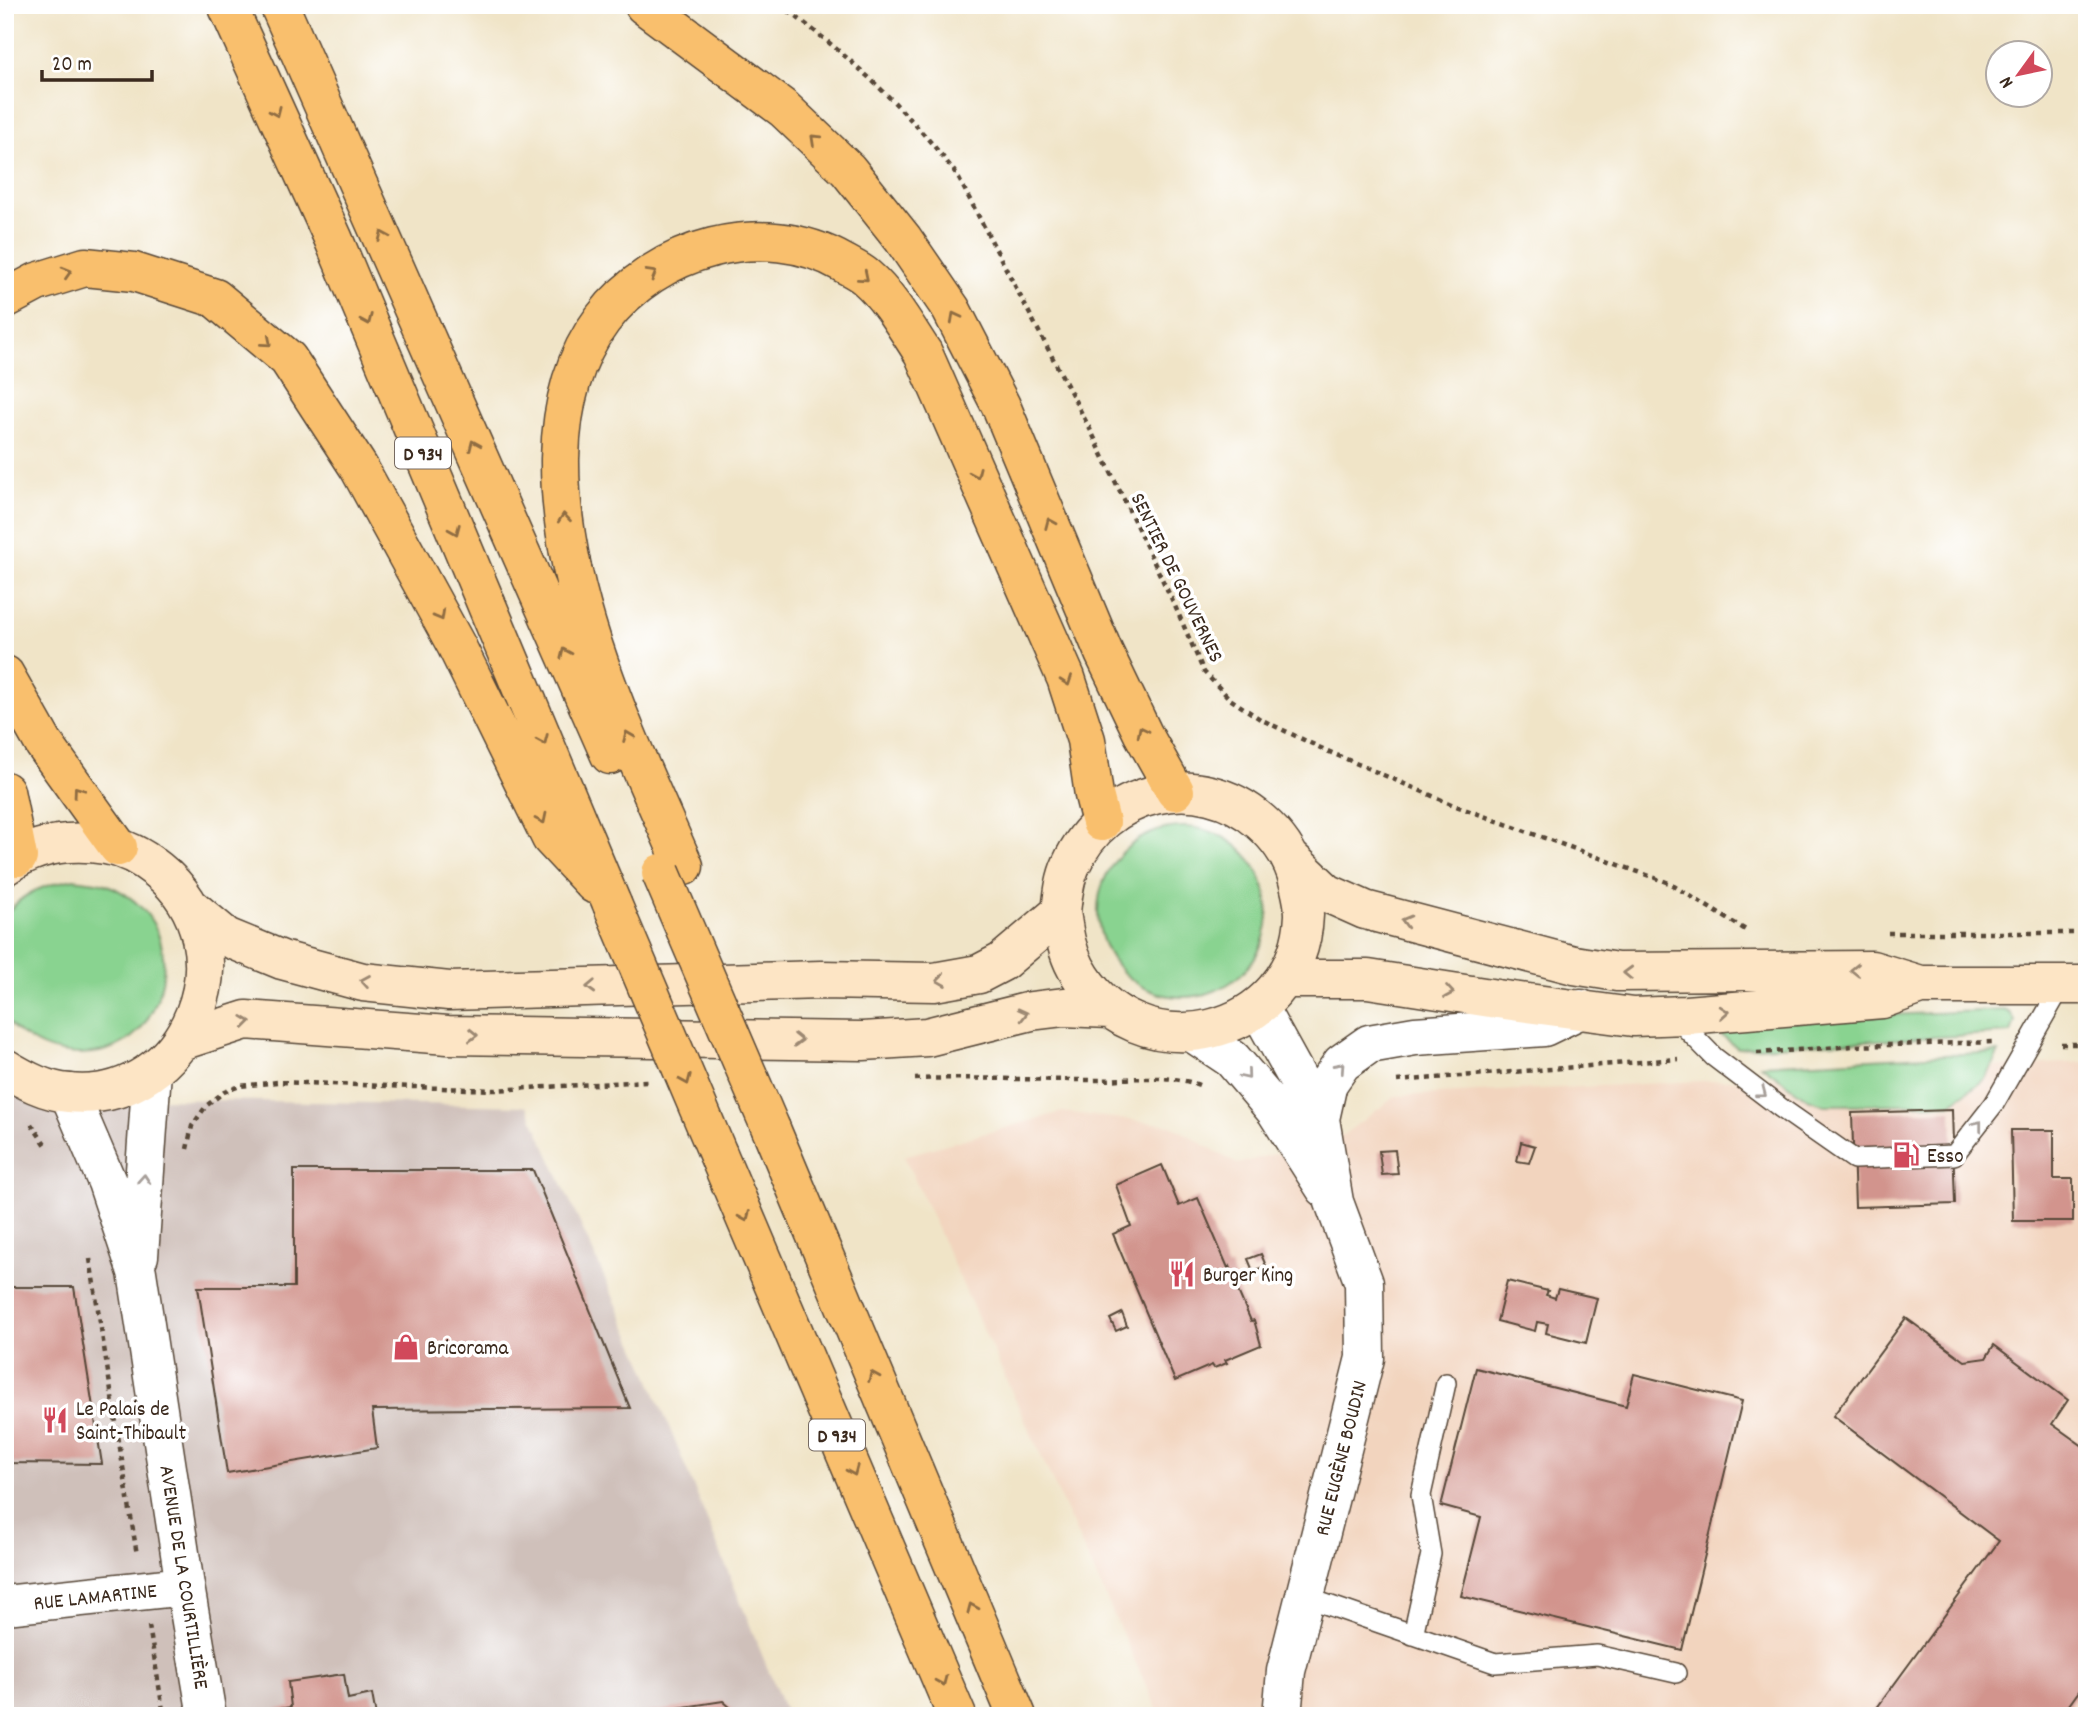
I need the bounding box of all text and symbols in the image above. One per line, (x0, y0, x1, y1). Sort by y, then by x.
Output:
scale bar (42, 38, 152, 82)
north arrow (1983, 38, 2054, 108)
text: 20 m (52, 51, 92, 81)
text: N (1994, 70, 2022, 93)
one-way arrow (268, 105, 282, 117)
one-way arrow (810, 134, 823, 147)
one-way arrow (377, 231, 391, 243)
one-way arrow (61, 266, 73, 280)
one-way arrow (856, 269, 868, 282)
one-way arrow (644, 270, 657, 283)
one-way arrow (950, 312, 963, 324)
one-way arrow (359, 313, 373, 326)
one-way arrow (259, 334, 272, 346)
road number: D 934 (395, 437, 451, 468)
one-way arrow (468, 440, 482, 452)
one-way arrow (968, 465, 982, 478)
street label: SENTIER DE GOUVERNES (1121, 488, 1229, 668)
one-way arrow (557, 513, 572, 524)
one-way arrow (1044, 518, 1058, 531)
one-way arrow (447, 523, 461, 535)
one-way arrow (432, 609, 445, 621)
one-way arrow (559, 648, 573, 660)
one-way arrow (1059, 675, 1073, 687)
one-way arrow (1137, 726, 1150, 738)
one-way arrow (623, 730, 637, 742)
one-way arrow (535, 733, 549, 745)
one-way arrow (74, 787, 86, 799)
one-way arrow (534, 812, 548, 824)
one-way arrow (1400, 915, 1412, 929)
one-way arrow (1849, 962, 1860, 978)
one-way arrow (1622, 965, 1633, 980)
one-way arrow (935, 972, 947, 987)
one-way arrow (359, 974, 371, 989)
one-way arrow (586, 979, 596, 995)
one-way arrow (1443, 984, 1455, 999)
one-way arrow (1719, 1005, 1730, 1020)
one-way arrow (1017, 1008, 1029, 1022)
one-way arrow (240, 1015, 252, 1030)
one-way arrow (468, 1027, 479, 1043)
one-way arrow (794, 1032, 804, 1048)
one-way arrow (1332, 1062, 1344, 1075)
one-way arrow (1238, 1067, 1250, 1080)
one-way arrow (678, 1073, 692, 1085)
one-way arrow (1754, 1085, 1766, 1098)
one-way arrow (1969, 1120, 1982, 1132)
fuel station icon: Esso (1891, 1140, 1921, 1170)
place label: Esso (1927, 1143, 1964, 1173)
one-way arrow (136, 1174, 151, 1185)
one-way arrow (736, 1210, 750, 1222)
restaurant icon: Burger King (1167, 1259, 1197, 1289)
place label: Burger King (1203, 1262, 1293, 1292)
shop icon: Bricorama (391, 1332, 421, 1362)
place label: Bricorama (427, 1335, 509, 1365)
one-way arrow (868, 1370, 882, 1382)
street label: RUE EUGÈNE BOUDIN (1309, 1378, 1377, 1540)
place label: Le Palais de Saint-Thibault (76, 1396, 186, 1450)
restaurant icon: Le Palais de Saint-Thibault (40, 1405, 70, 1435)
road number: D 934 (809, 1420, 865, 1450)
street label: AVENUE DE LA COURTILLIÈRE (149, 1463, 215, 1692)
one-way arrow (844, 1465, 858, 1477)
street label: RUE LAMARTINE (32, 1578, 159, 1620)
one-way arrow (966, 1602, 980, 1614)
one-way arrow (933, 1674, 947, 1686)

